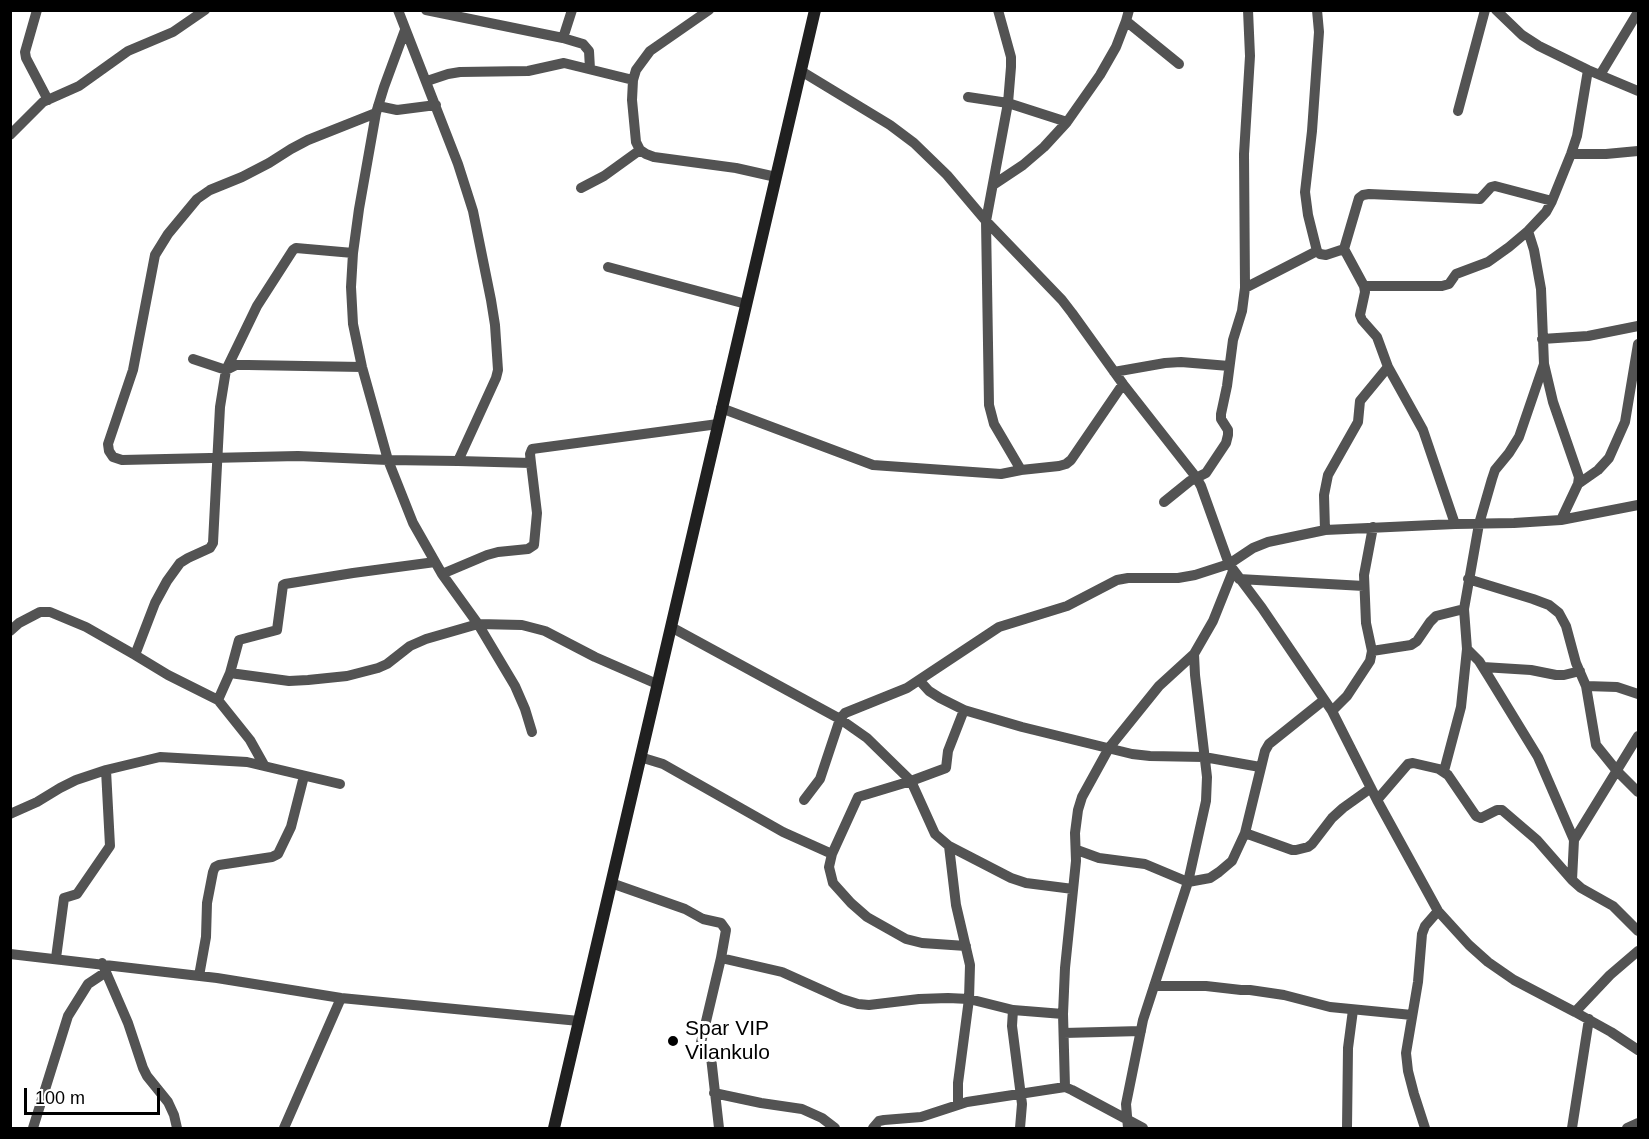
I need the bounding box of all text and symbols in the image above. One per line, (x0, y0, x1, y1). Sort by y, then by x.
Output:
place label: Spar VIP Vilankulo (685, 1016, 770, 1066)
marker: Spar VIP Vilankulo (666, 1034, 680, 1048)
scale bar (27, 1076, 164, 1114)
text: 100 m (35, 1088, 85, 1108)

